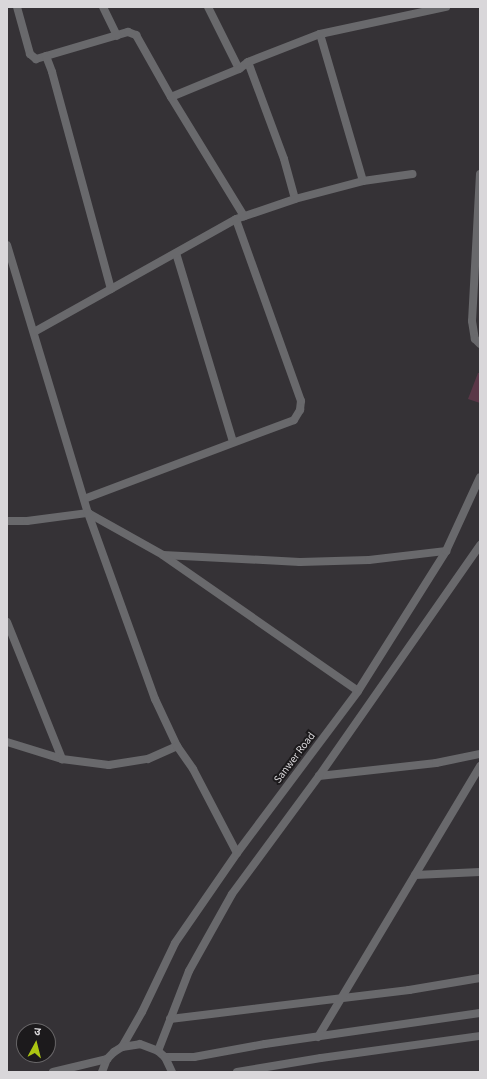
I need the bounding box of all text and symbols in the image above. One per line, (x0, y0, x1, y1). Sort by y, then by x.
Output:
street label: Sanwer Road (272, 730, 318, 786)
north arrow (16, 1023, 56, 1063)
text: उ (33, 1024, 42, 1039)

